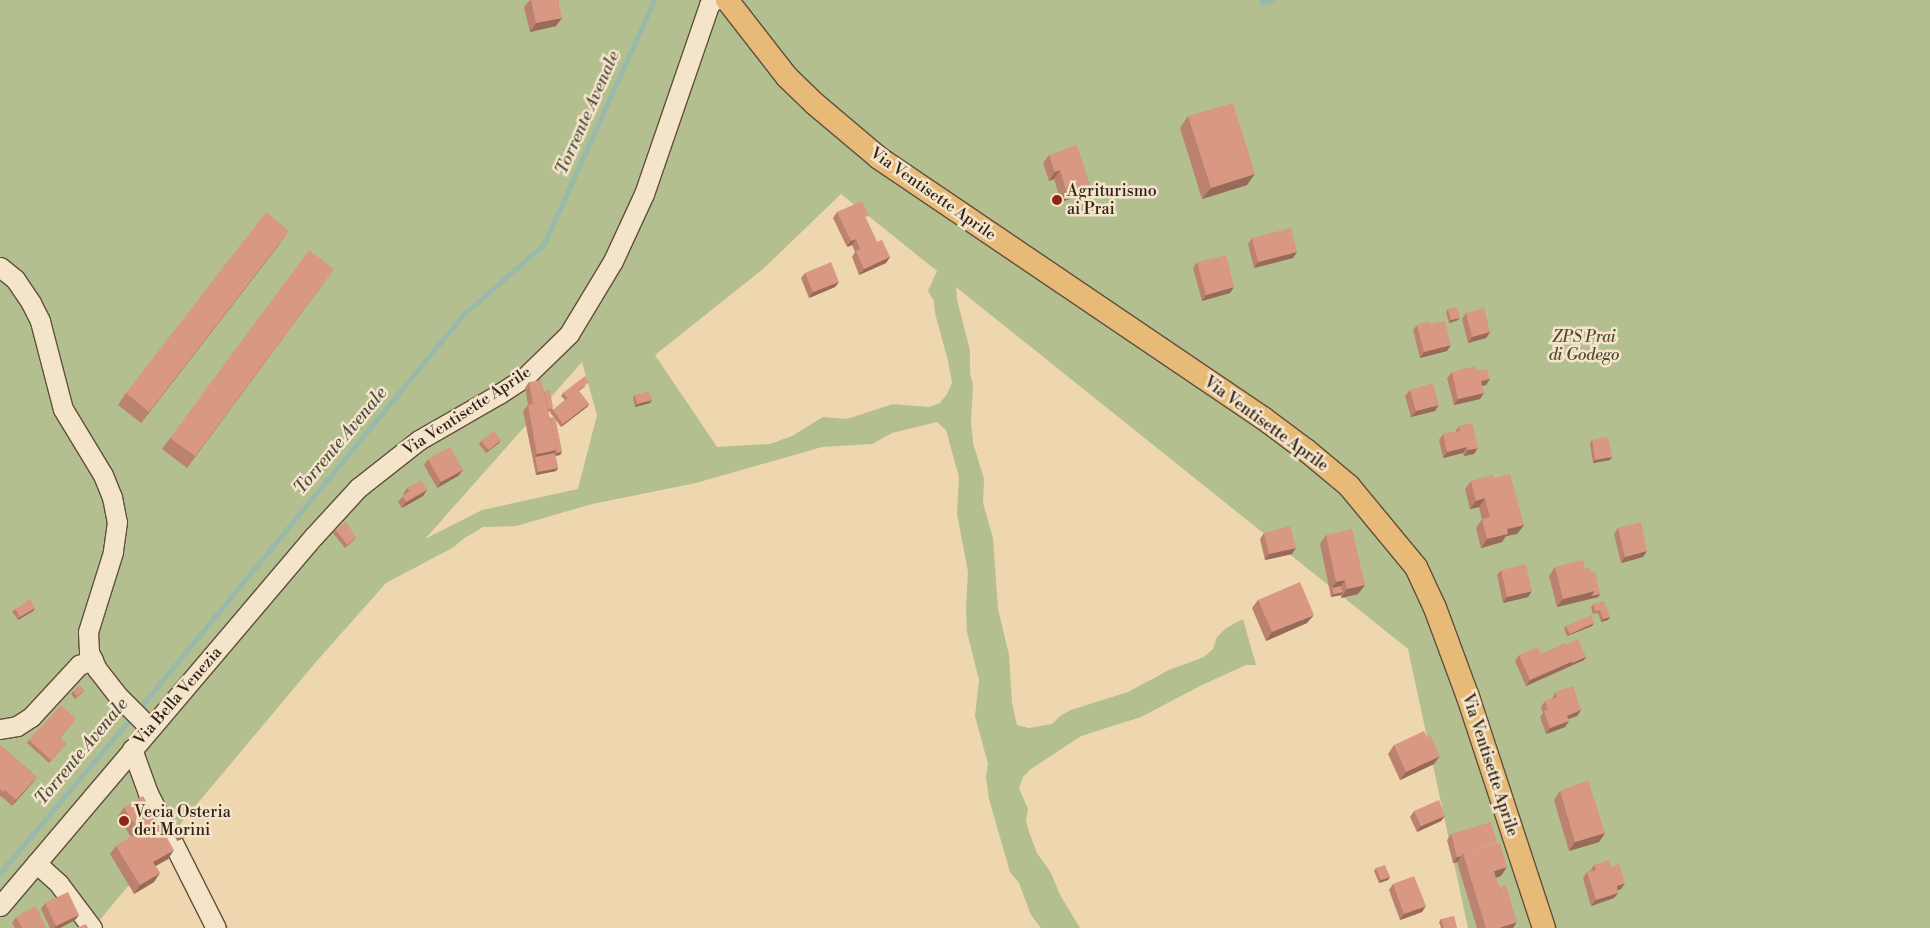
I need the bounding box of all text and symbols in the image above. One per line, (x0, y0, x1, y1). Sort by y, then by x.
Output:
water label: Torrente Avenale (551, 48, 625, 178)
street label: Via Ventisette Aprile (866, 143, 1000, 245)
place label: Agriturismo ai Prai (1067, 181, 1157, 219)
marker: Agriturismo ai Prai (1051, 194, 1063, 206)
park label: ZPS Prai di Godego (1549, 327, 1619, 365)
street label: Via Ventisette Aprile (399, 362, 535, 460)
street label: Via Ventisette Aprile (1200, 372, 1332, 476)
water label: Torrente Avenale (290, 383, 392, 499)
street label: Via Bella Venezia (130, 643, 226, 749)
street label: Via Ventisette Aprile (1458, 691, 1522, 839)
water label: Torrente Avenale (31, 694, 133, 810)
place label: Vecia Osteria dei Morini (134, 802, 231, 840)
marker: Vecia Osteria dei Morini (118, 815, 130, 827)

